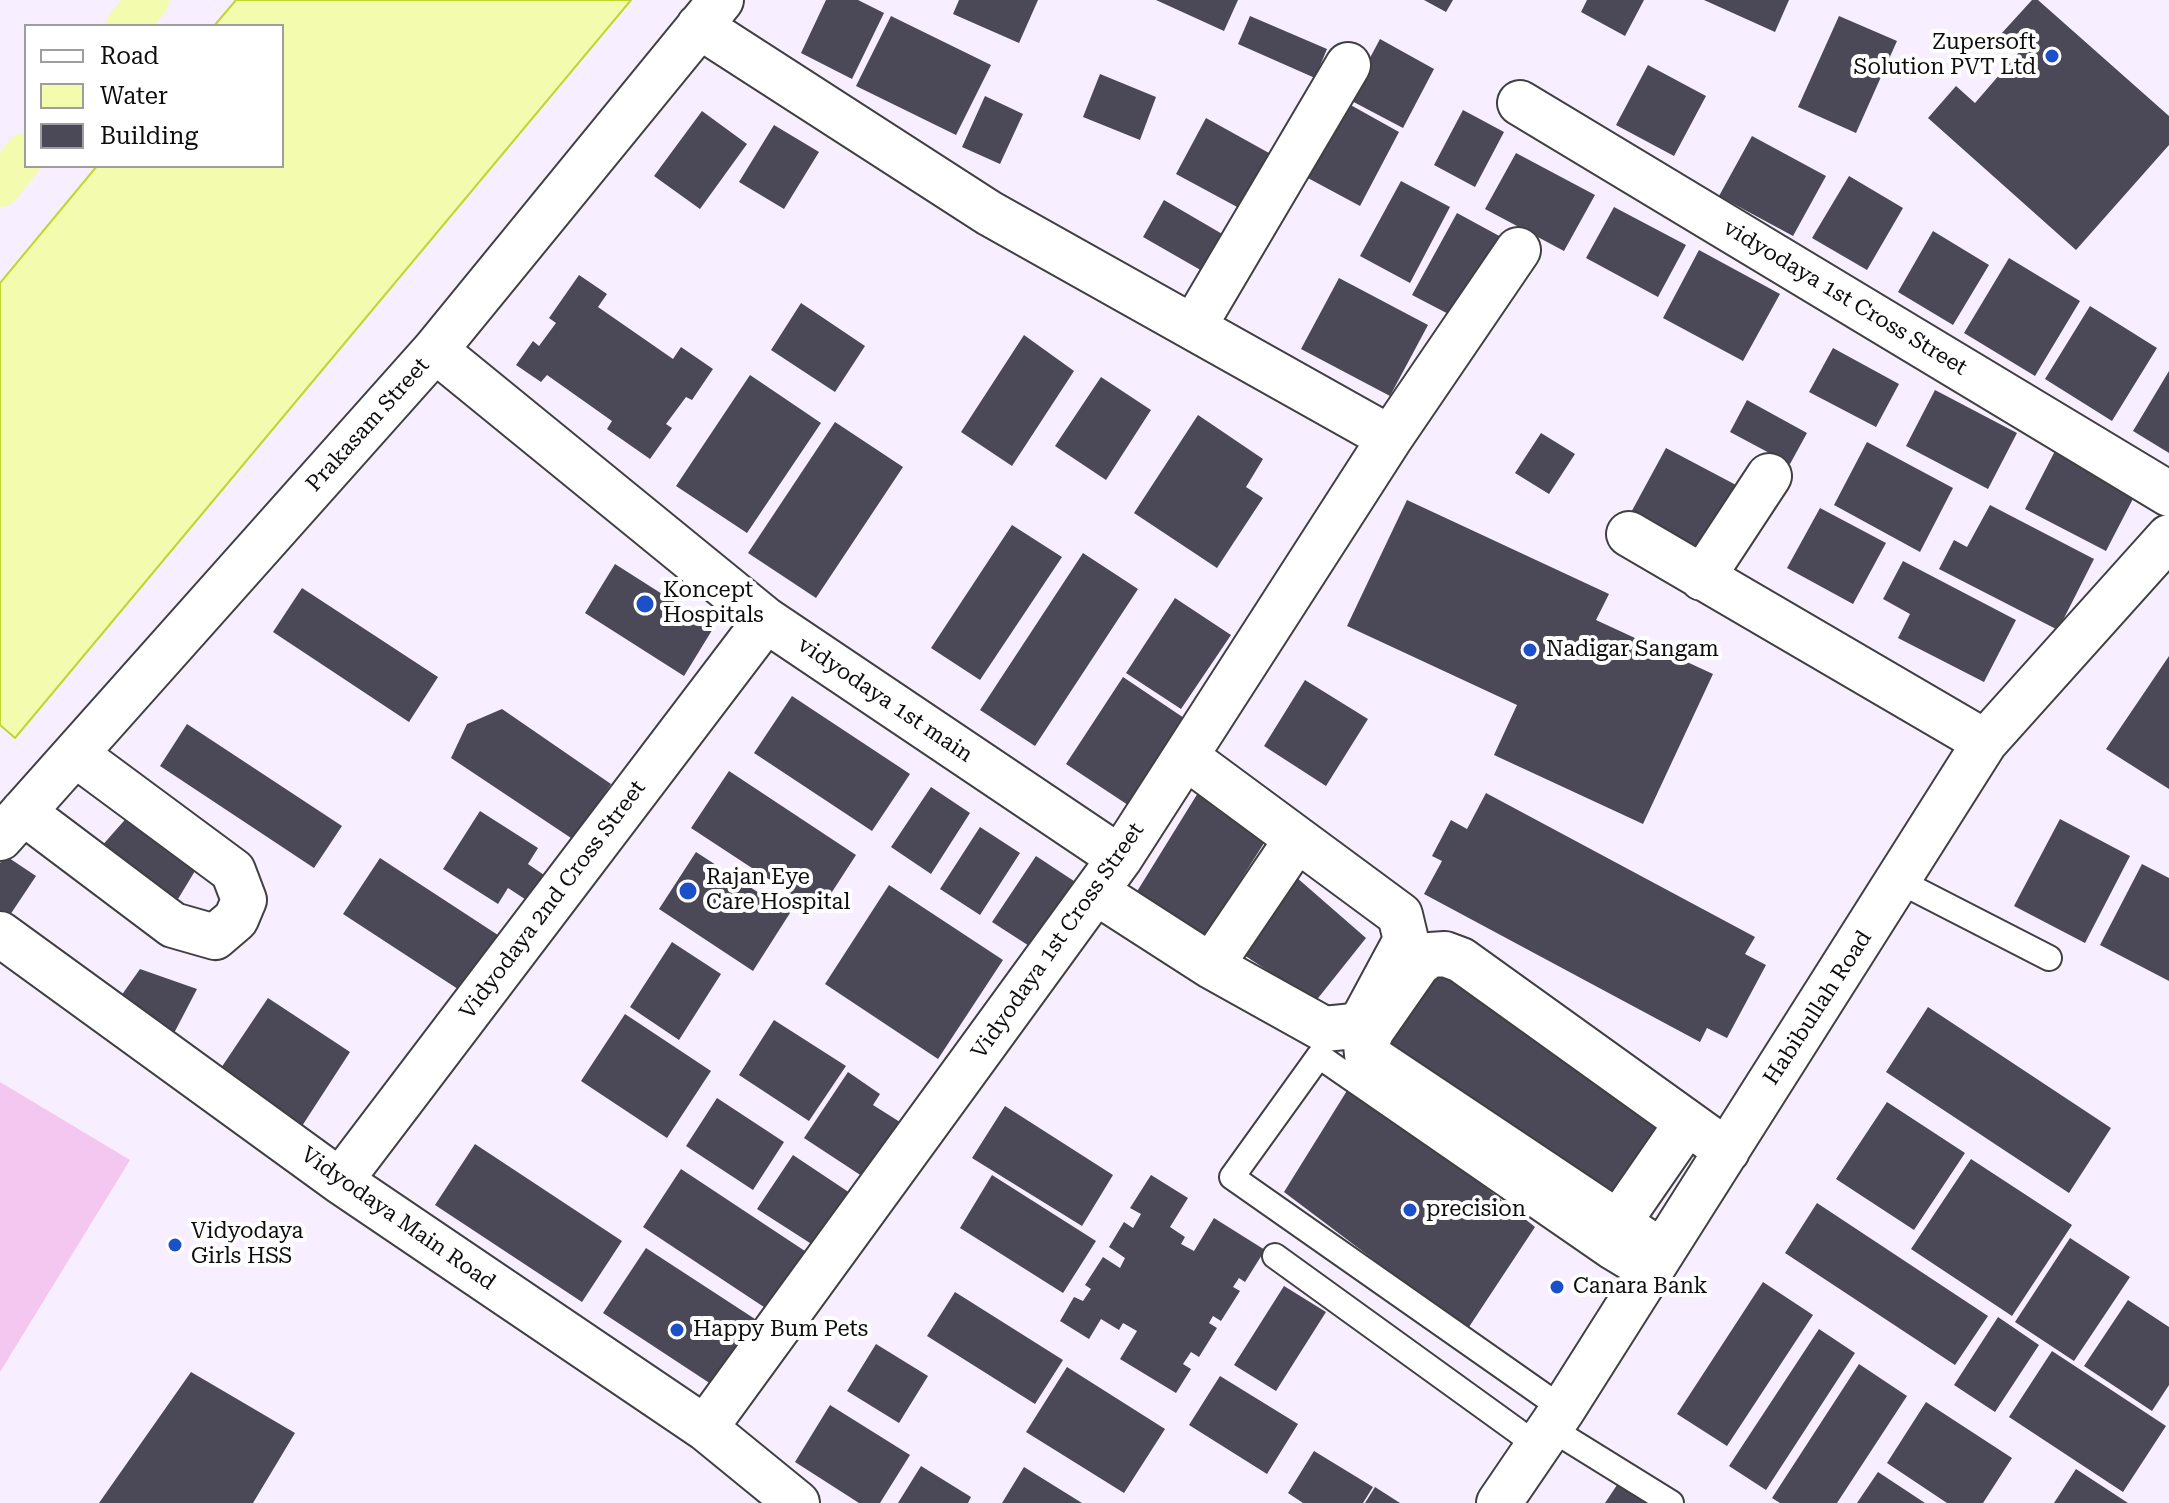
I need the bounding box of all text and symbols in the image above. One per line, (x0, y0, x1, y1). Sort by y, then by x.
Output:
legend (24, 24, 284, 168)
place label: Zupersoft Solution PVT Ltd (1854, 30, 2036, 82)
text: Road (100, 42, 159, 70)
marker: Zupersoft Solution PVT Ltd (2043, 47, 2061, 65)
text: Water (100, 82, 168, 110)
text: Building (100, 122, 198, 150)
street label: vidyodaya 1st Cross Street (1718, 215, 1972, 381)
street label: Prakasam Street (301, 353, 435, 497)
place label: Koncept Hospitals (663, 578, 764, 630)
marker: Koncept Hospitals (634, 593, 656, 615)
street label: vidyodaya 1st main (793, 632, 977, 768)
place label: Nadigar Sangam (1546, 637, 1719, 663)
marker: Nadigar Sangam (1521, 641, 1539, 659)
street label: Vidyodaya 2nd Cross Street (455, 775, 651, 1025)
street label: Vidyodaya 1st Cross Street (966, 818, 1150, 1064)
place label: Rajan Eye Care Hospital (706, 865, 850, 916)
marker: Rajan Eye Care Hospital (677, 880, 699, 902)
street label: Habibullah Road (1758, 926, 1878, 1090)
street label: Vidyodaya Main Road (296, 1142, 500, 1296)
place label: precision (1426, 1197, 1526, 1223)
marker: precision (1401, 1201, 1419, 1219)
place label: Vidyodaya Girls HSS (191, 1219, 304, 1270)
marker: Vidyodaya Girls HSS (166, 1236, 184, 1254)
place label: Canara Bank (1573, 1274, 1707, 1300)
marker: Canara Bank (1548, 1278, 1566, 1296)
place label: Happy Bum Pets (693, 1317, 868, 1343)
marker: Happy Bum Pets (668, 1321, 686, 1339)

